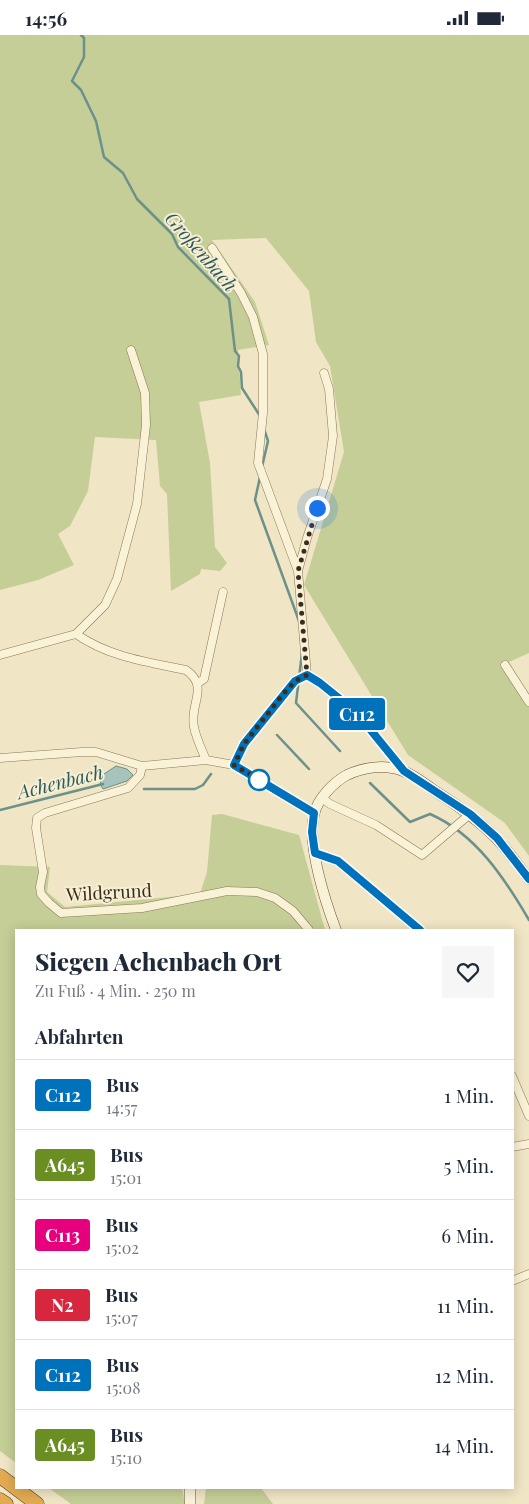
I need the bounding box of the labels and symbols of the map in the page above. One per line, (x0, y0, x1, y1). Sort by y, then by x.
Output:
water label: Großenbach (160, 206, 244, 296)
your location (305, 496, 330, 521)
line badge: C112 (322, 698, 392, 730)
water label: Achenbach (13, 758, 106, 805)
unlabelled marker (248, 769, 270, 791)
street label: Wildgrund (65, 878, 153, 906)

